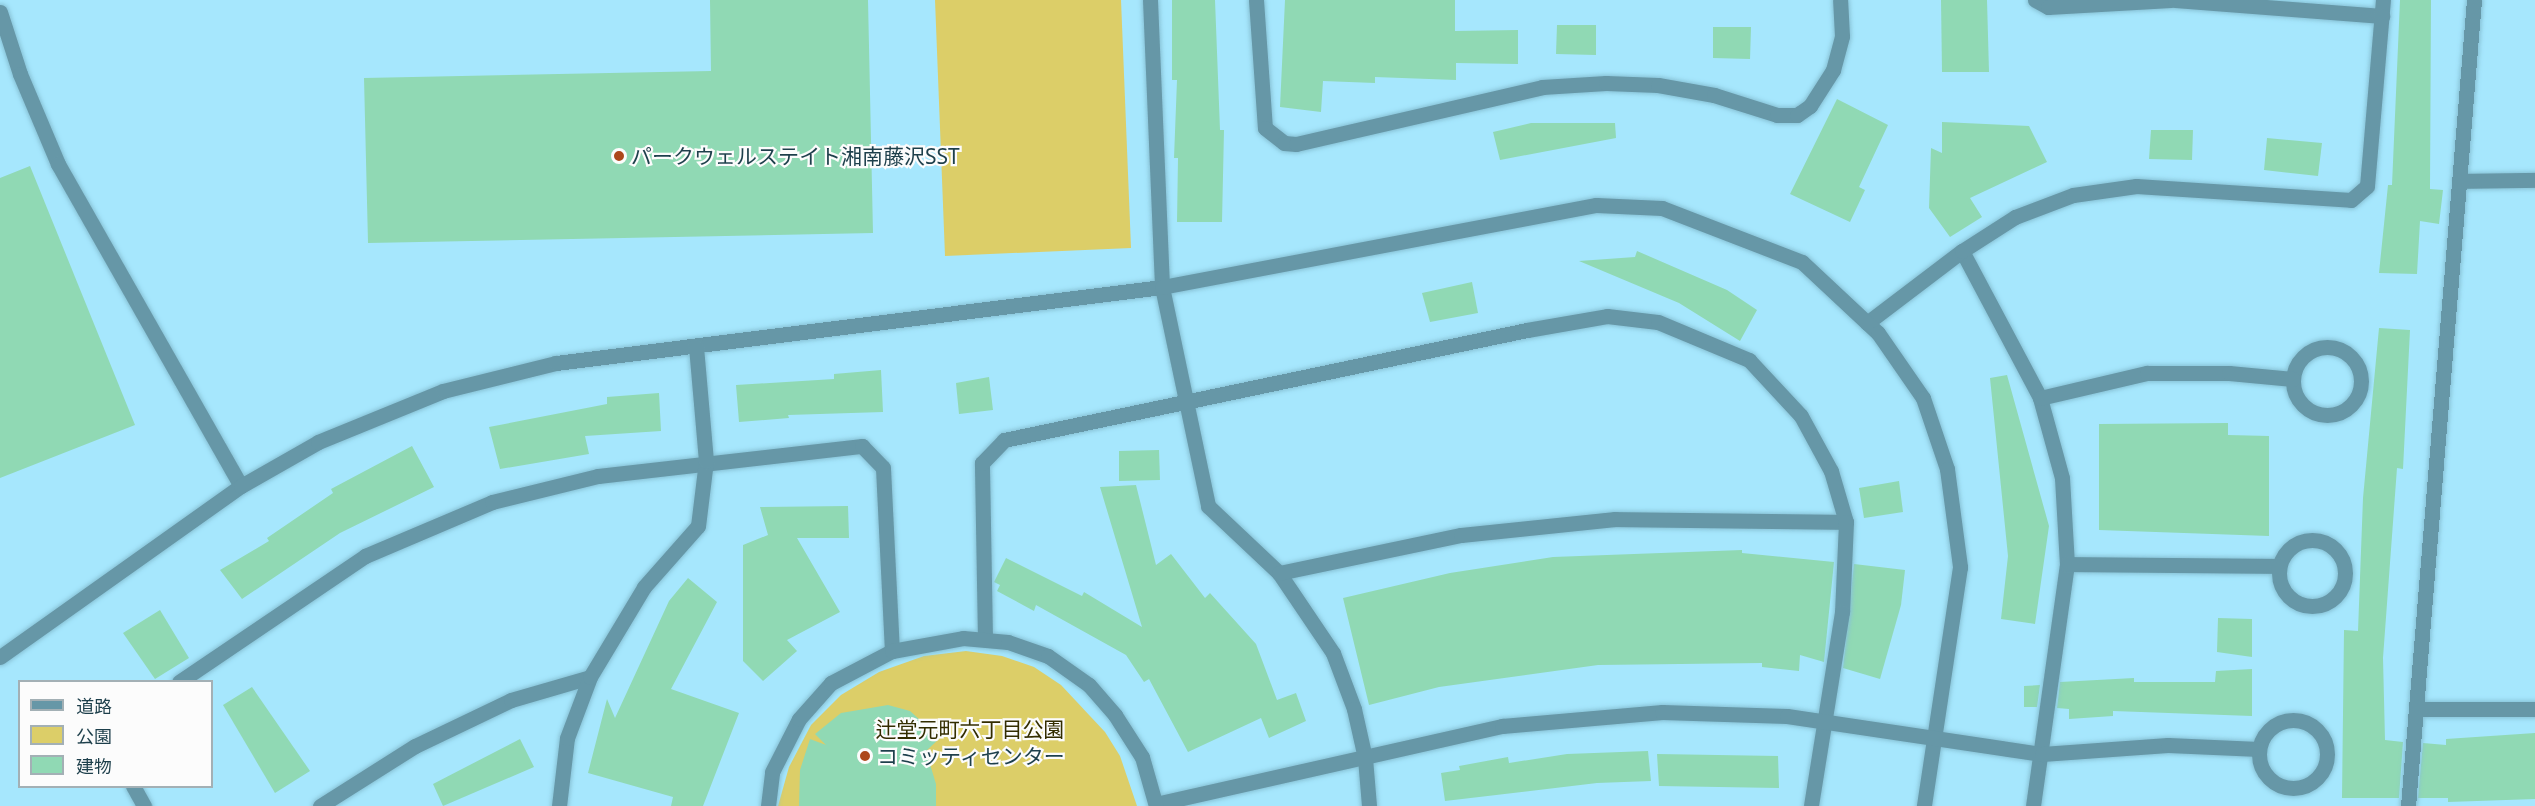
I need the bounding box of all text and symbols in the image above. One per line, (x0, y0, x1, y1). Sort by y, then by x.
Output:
place label: パークウェルステイト湘南藤沢SST (631, 143, 960, 169)
marker: パークウェルステイト湘南藤沢SST (612, 149, 626, 163)
legend (18, 680, 213, 788)
text: 道路 (76, 694, 112, 718)
park label: 辻堂元町六丁目公園 (876, 716, 1064, 742)
text: 公園 (76, 724, 112, 748)
place label: コミッティセンター (877, 743, 1066, 769)
marker: コミッティセンター (858, 749, 872, 763)
text: 建物 (76, 754, 112, 778)

